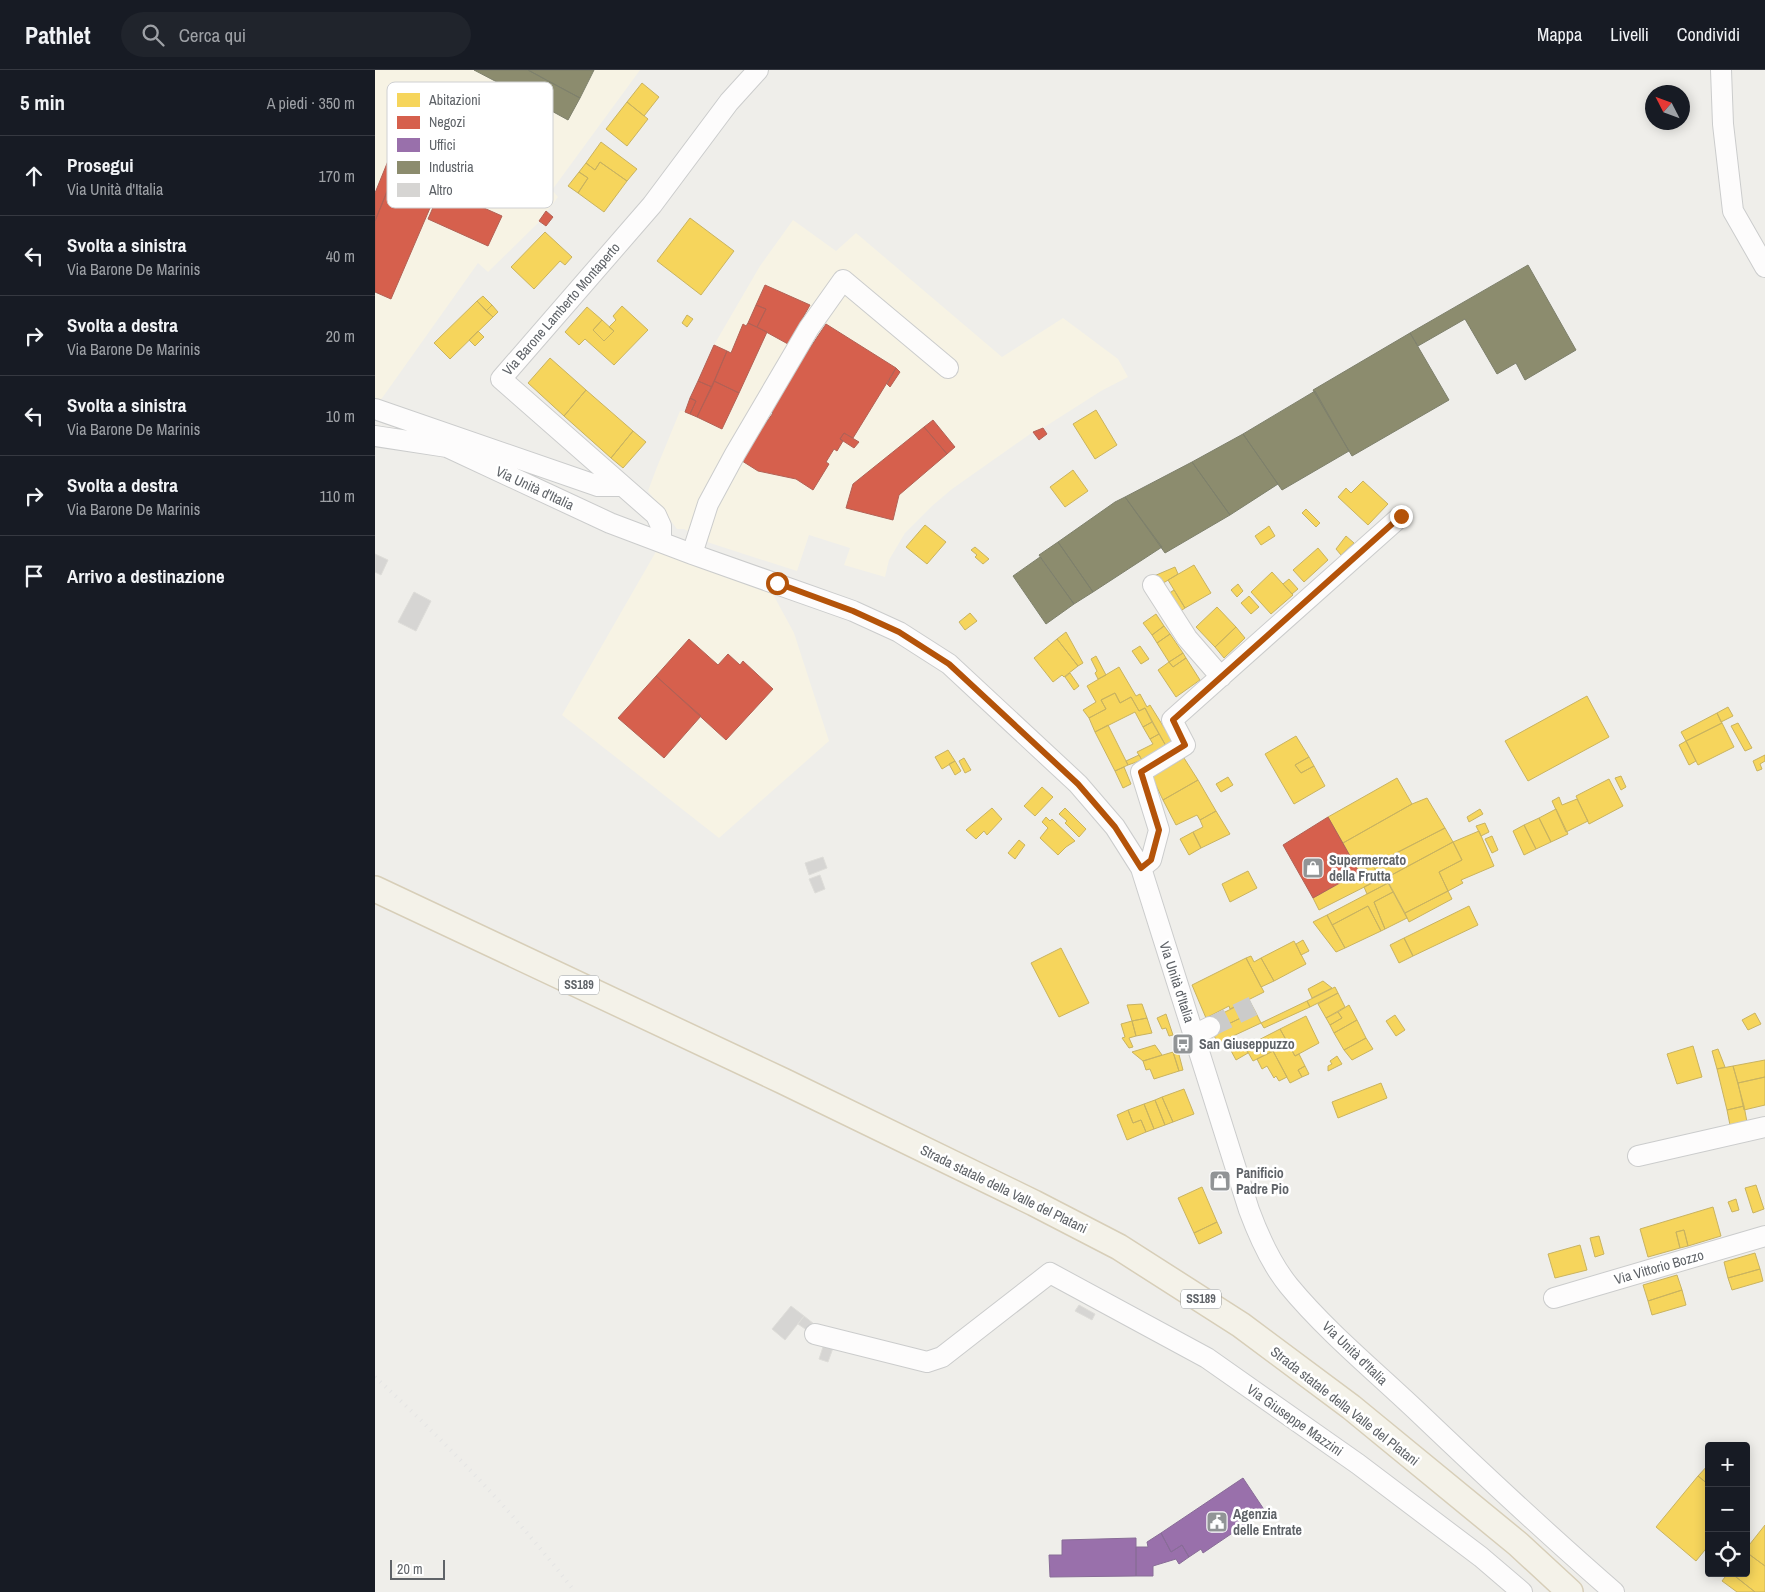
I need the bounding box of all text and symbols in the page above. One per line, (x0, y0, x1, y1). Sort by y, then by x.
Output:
search box (121, 12, 471, 57)
text: Pathlet (25, 19, 91, 51)
icon: search (139, 21, 167, 49)
text: Cerca qui (179, 22, 246, 48)
text: Mappa (1537, 22, 1582, 47)
text: Livelli (1610, 22, 1649, 47)
text: Condividi (1677, 22, 1740, 47)
legend (387, 82, 553, 208)
north arrow (1645, 85, 1690, 130)
text: 5 min (20, 88, 65, 117)
text: Abitazioni (428, 91, 481, 109)
text: A piedi · 350 m (267, 92, 355, 114)
text: Negozi (429, 113, 465, 131)
text: Uffici (429, 136, 456, 154)
text: Prosegui (67, 152, 134, 178)
text: Industria (429, 158, 474, 176)
icon: ahead (20, 162, 48, 190)
text: 170 m (319, 165, 355, 187)
text: Via Unità d'Italia (67, 178, 163, 200)
text: Altro (428, 181, 453, 199)
text: Svolta a sinistra (67, 232, 187, 258)
street label: Via Barone Lamberto Montaperto (498, 239, 624, 379)
icon: left (20, 242, 48, 270)
text: 40 m (326, 245, 355, 267)
text: Via Barone De Marinis (67, 258, 200, 280)
text: Svolta a destra (67, 312, 178, 338)
icon: right (20, 322, 48, 350)
text: 20 m (326, 325, 355, 347)
text: Via Barone De Marinis (67, 338, 200, 360)
text: Svolta a sinistra (67, 392, 187, 418)
icon: left (20, 402, 48, 430)
text: 10 m (326, 405, 355, 427)
text: Via Barone De Marinis (67, 418, 200, 440)
street label: Via Unità d'Italia (493, 462, 578, 514)
text: Svolta a destra (67, 472, 178, 498)
icon: right (20, 482, 48, 510)
text: 110 m (319, 485, 355, 507)
text: Via Barone De Marinis (67, 498, 200, 520)
route end (1390, 505, 1413, 528)
icon: arrive (20, 562, 48, 590)
text: Arrivo a destinazione (67, 563, 225, 589)
route start (766, 572, 789, 595)
place label: Supermercato della Frutta (1329, 851, 1406, 885)
shop icon: Supermercato della Frutta (1301, 856, 1325, 880)
street label: Via Unità d'Italia (1155, 939, 1199, 1025)
road number: SS189 (559, 976, 599, 994)
bus stop icon: San Giuseppuzzo (1171, 1032, 1195, 1056)
place label: San Giuseppuzzo (1199, 1035, 1295, 1053)
street label: Strada statale della Valle del Platani (918, 1141, 1090, 1237)
place label: Panificio Padre Pio (1236, 1164, 1289, 1198)
shop icon: Panificio Padre Pio (1208, 1169, 1232, 1193)
street label: Via Vittorio Bozzo (1612, 1246, 1706, 1288)
road number: SS189 (1181, 1290, 1221, 1308)
street label: Via Unità d'Italia (1318, 1317, 1392, 1389)
street label: Strada statale della Valle del Platani (1267, 1342, 1423, 1470)
street label: Via Giuseppe Mazzini (1243, 1380, 1347, 1460)
map controls (1705, 1442, 1750, 1577)
button: + (1705, 1442, 1750, 1487)
button: − (1705, 1487, 1750, 1532)
place label: Agenzia delle Entrate (1233, 1505, 1302, 1539)
public building icon: Agenzia delle Entrate (1205, 1510, 1229, 1534)
button: locate (1705, 1532, 1750, 1577)
scale bar (390, 1557, 445, 1580)
text: 20 m (397, 1560, 423, 1578)

